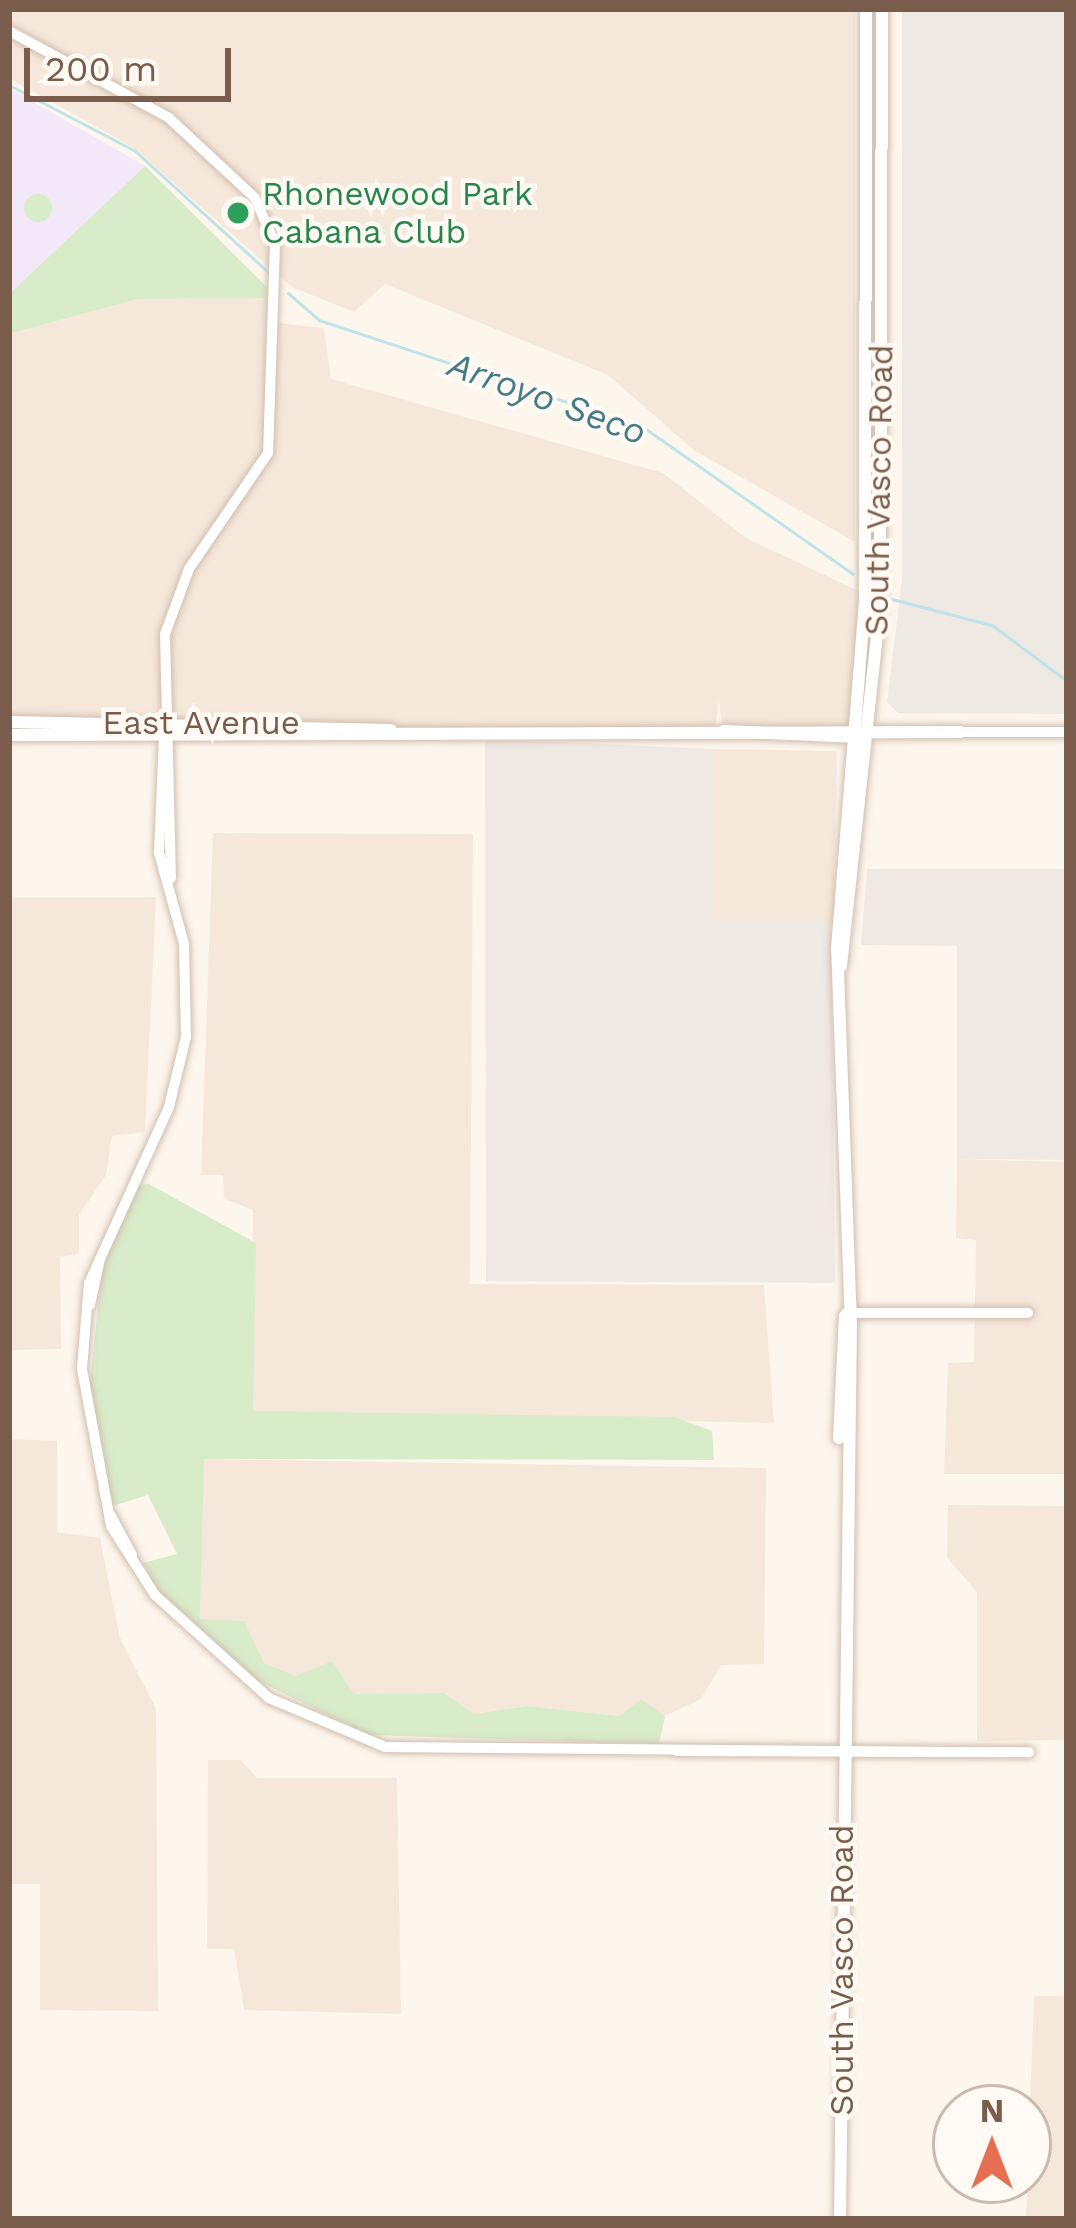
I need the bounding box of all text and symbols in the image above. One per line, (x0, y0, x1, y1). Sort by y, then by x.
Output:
scale bar (30, 24, 237, 98)
text: 200 m (45, 48, 157, 90)
place label: Rhonewood Park Cabana Club (262, 174, 533, 252)
marker: Rhonewood Park Cabana Club (225, 200, 251, 226)
water label: Arroyo Seco (442, 343, 652, 455)
street label: South Vasco Road (857, 343, 901, 637)
street label: East Avenue (102, 703, 300, 743)
street label: South Vasco Road (822, 1824, 862, 2116)
north arrow (932, 2084, 1052, 2204)
text: N (980, 2091, 1004, 2130)

